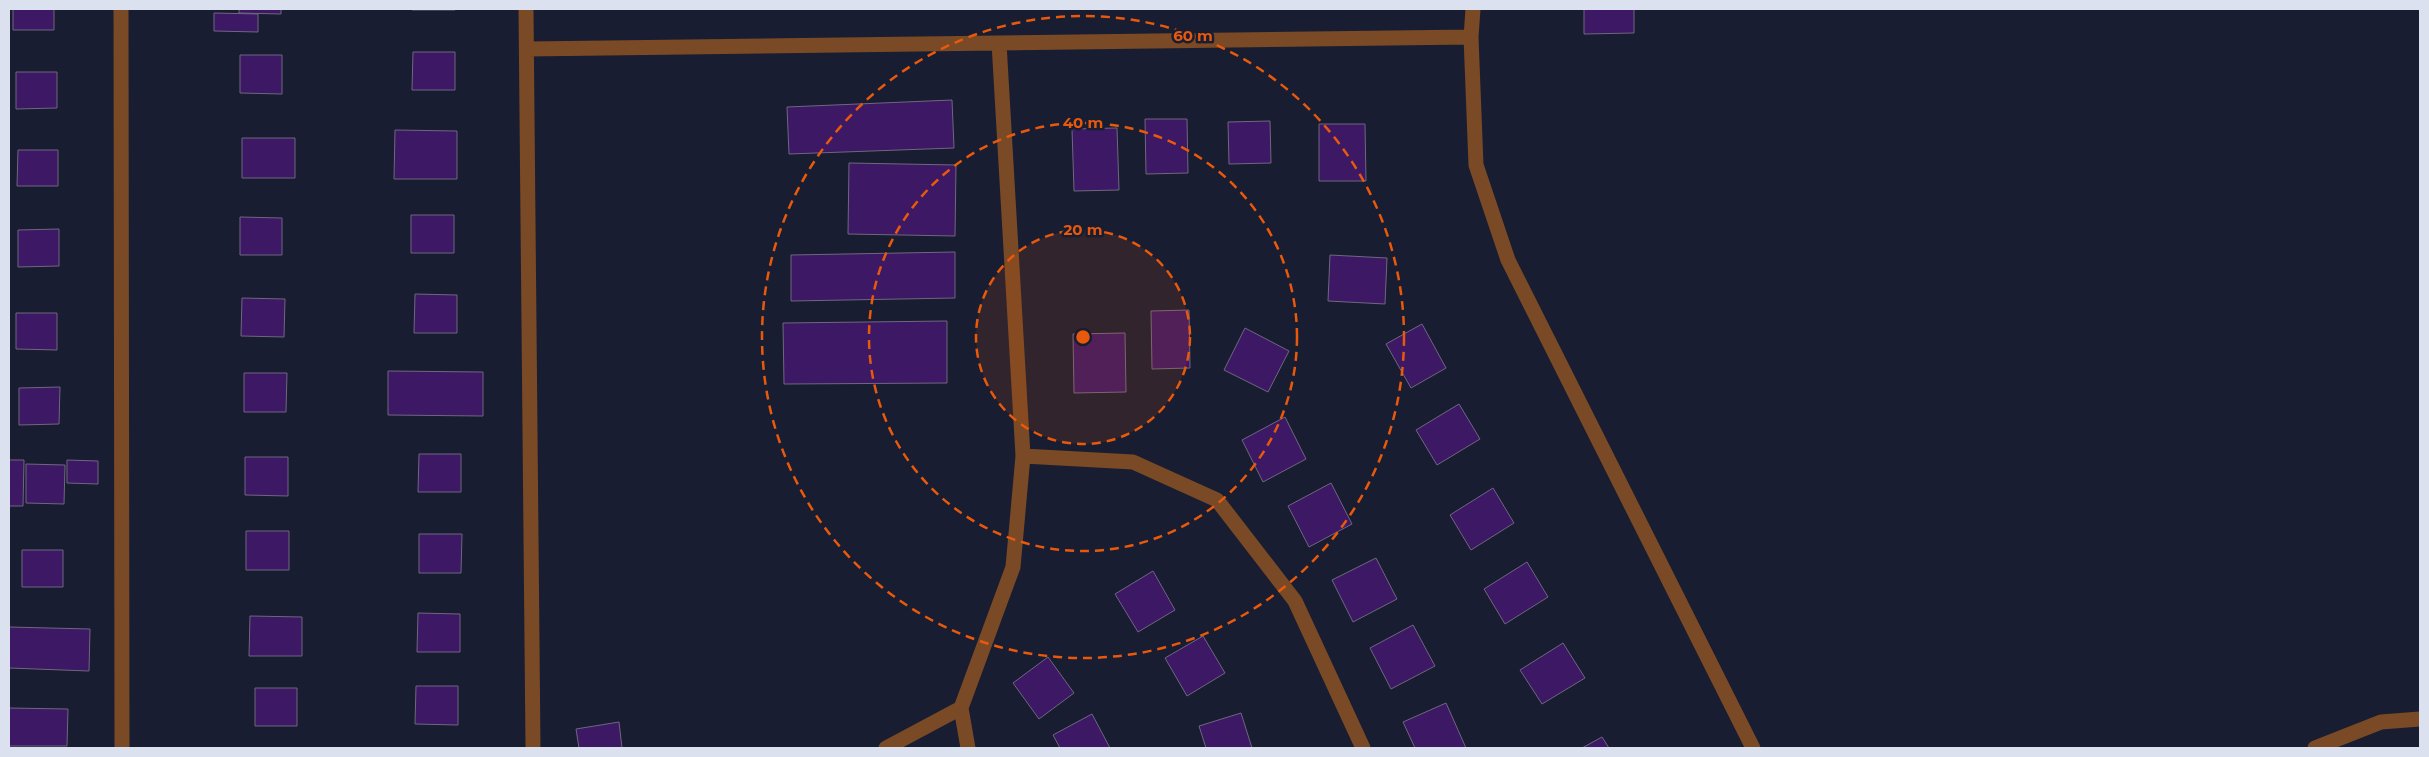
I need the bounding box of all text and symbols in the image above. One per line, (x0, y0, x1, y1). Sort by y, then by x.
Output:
text: 60 m (1173, 26, 1213, 45)
text: 40 m (1063, 113, 1103, 132)
text: 20 m (1063, 220, 1103, 239)
centre of rings (1074, 328, 1092, 346)

